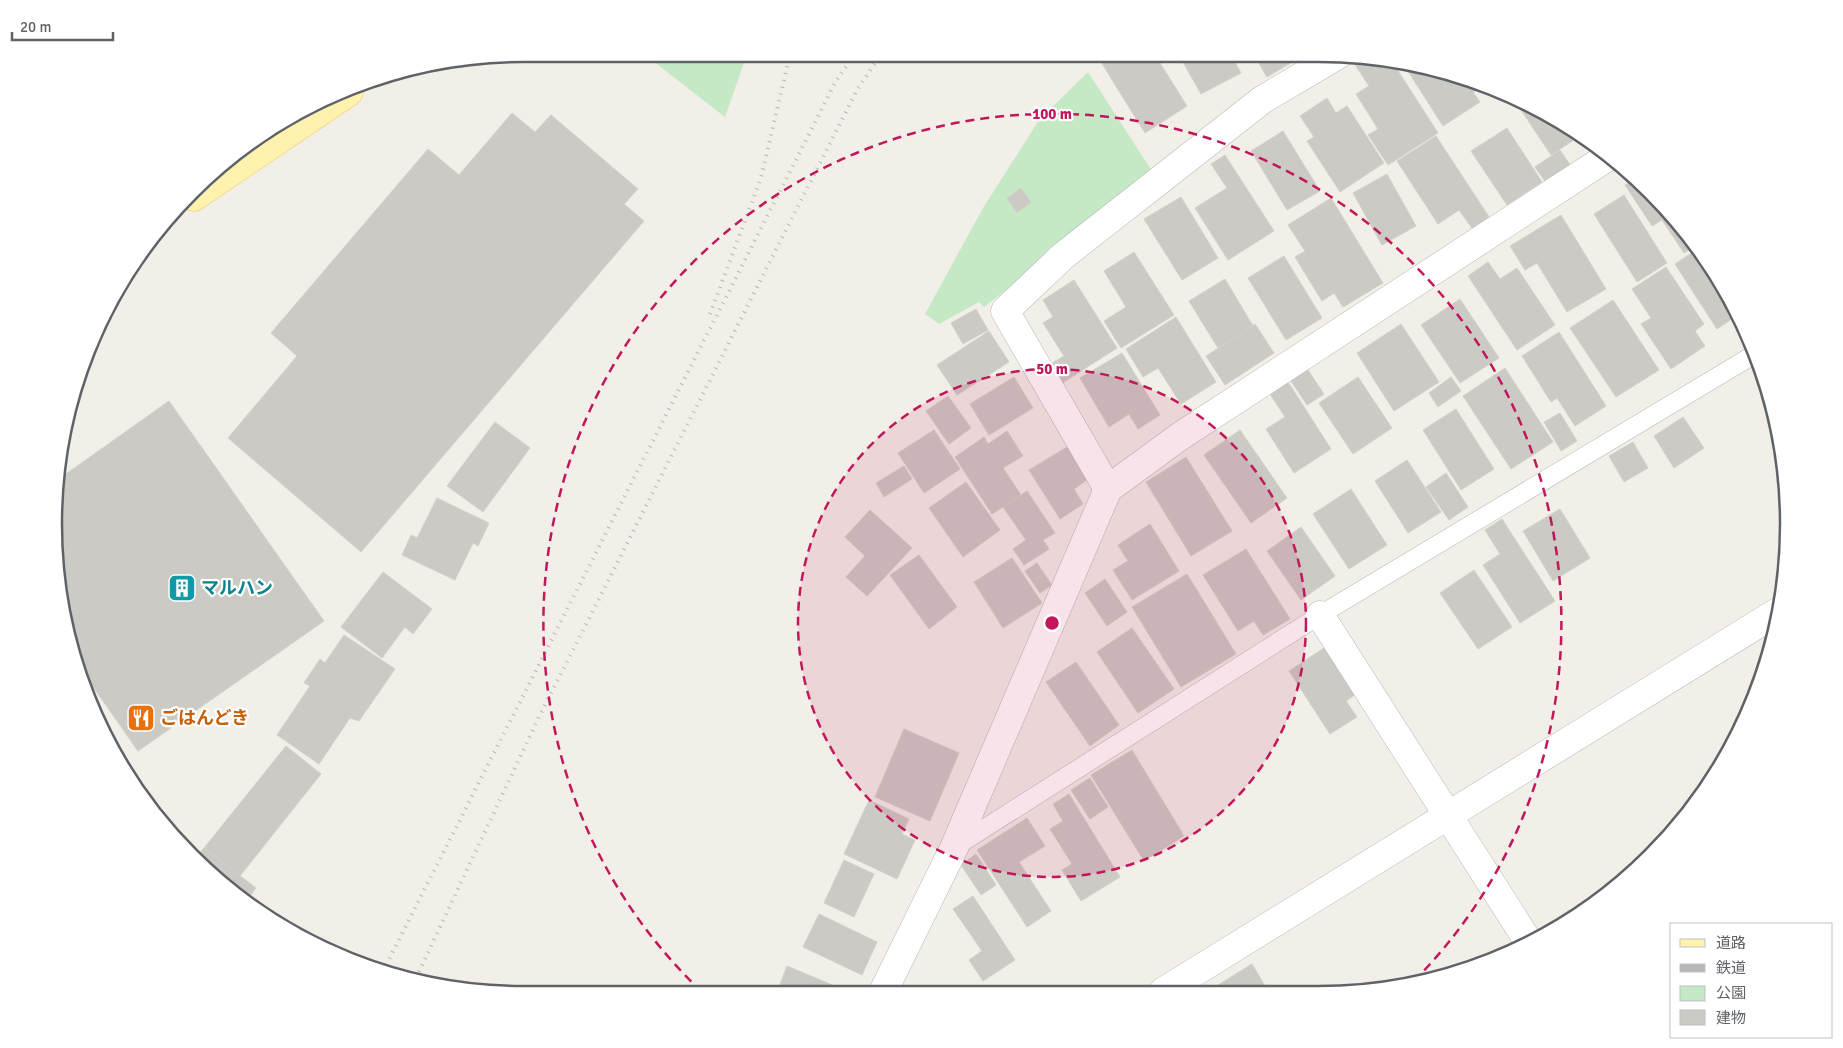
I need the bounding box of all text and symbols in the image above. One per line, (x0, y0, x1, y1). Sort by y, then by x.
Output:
scale bar (12, 10, 114, 42)
text: 20 m (20, 18, 51, 36)
text: 100 m (1032, 105, 1072, 123)
text: 50 m (1036, 360, 1068, 378)
building icon: マルハン (167, 573, 197, 603)
place label: マルハン (201, 577, 273, 599)
centre of rings (1043, 614, 1061, 632)
restaurant icon: ごはんどき (126, 703, 156, 733)
place label: ごはんどき (160, 707, 249, 729)
legend (1670, 923, 1833, 1038)
text: 道路 (1716, 934, 1746, 952)
text: 鉄道 (1716, 959, 1746, 977)
text: 公園 (1716, 984, 1746, 1002)
text: 建物 (1716, 1009, 1746, 1027)

